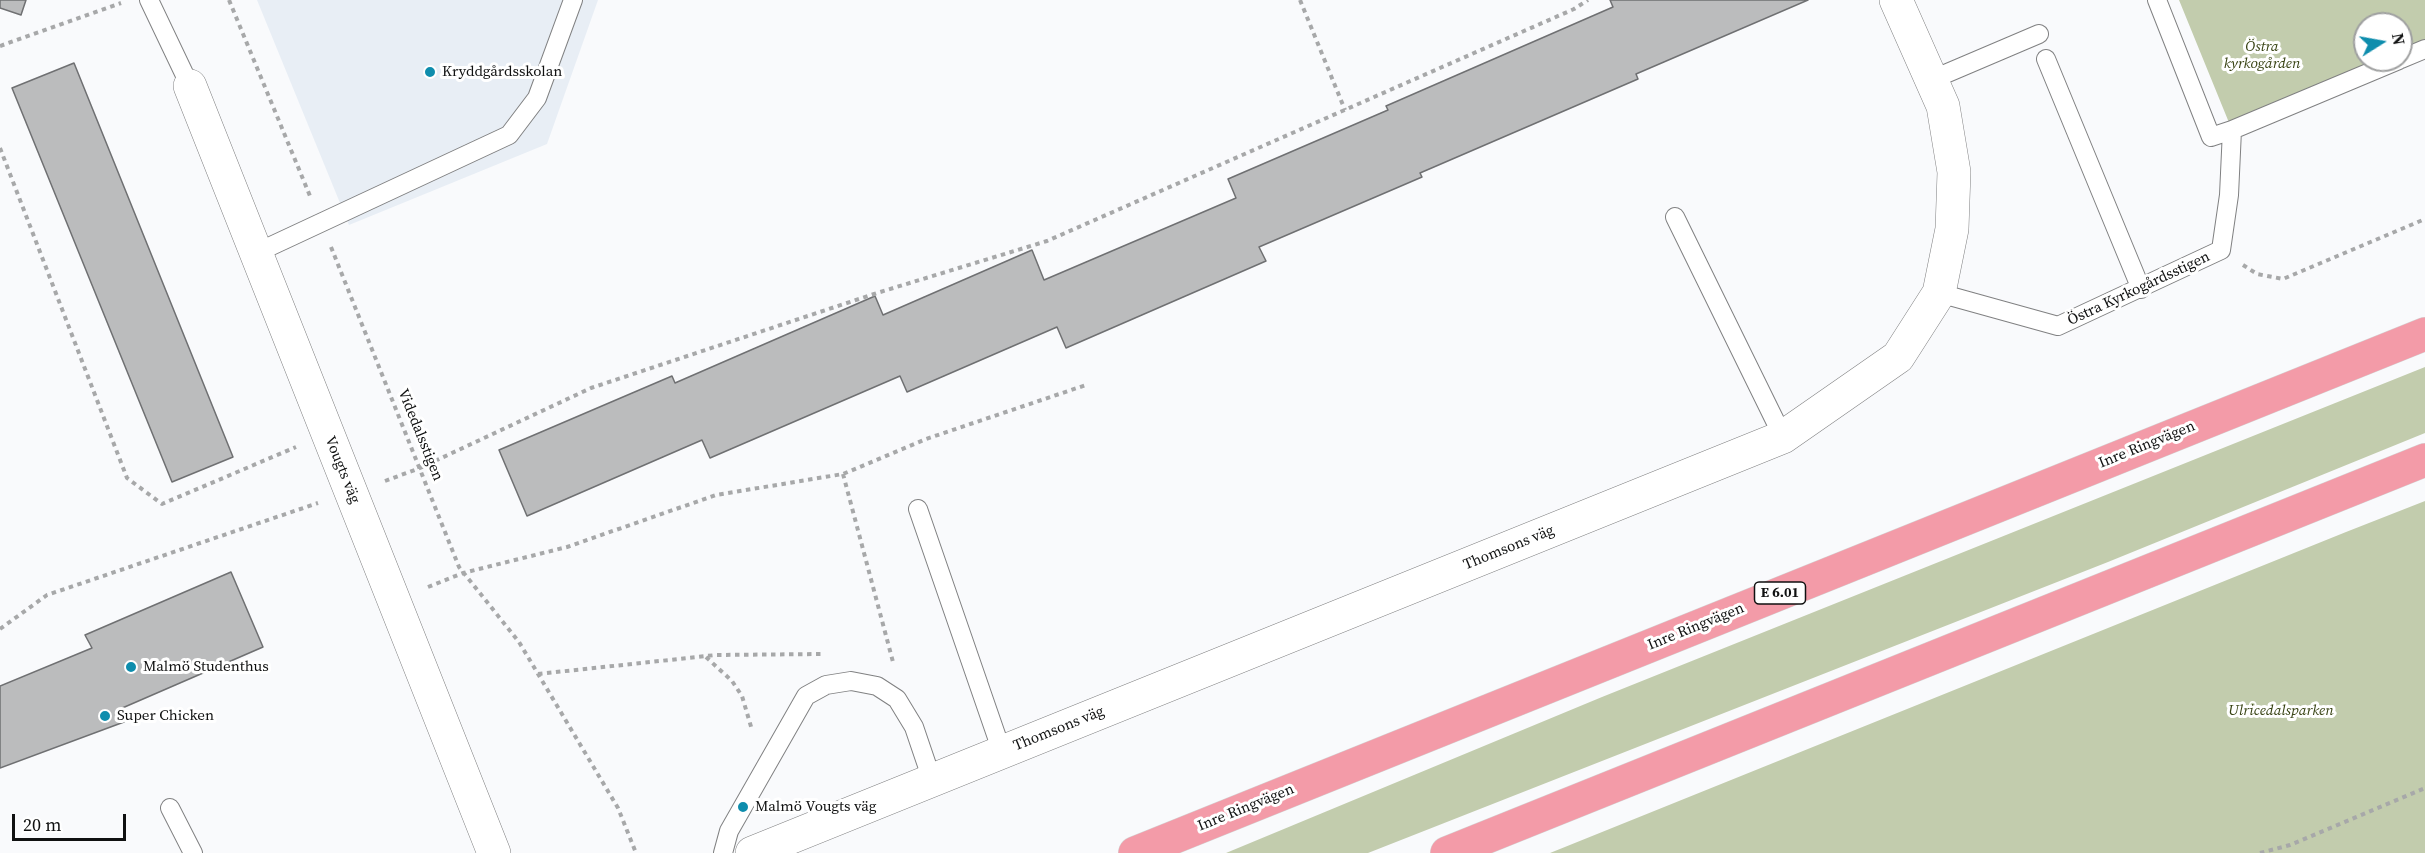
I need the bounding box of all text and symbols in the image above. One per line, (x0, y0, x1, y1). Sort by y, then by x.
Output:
north arrow (2353, 12, 2413, 72)
text: N (2387, 31, 2411, 47)
park label: Östra kyrkogården (2224, 38, 2300, 73)
place label: Kryddgårdsskolan (442, 63, 562, 81)
marker: Kryddgårdsskolan (423, 65, 437, 79)
street label: Östra Kyrkogårdsstigen (2065, 248, 2213, 330)
street label: Videdalsstigen (393, 386, 447, 484)
street label: Inre Ringvägen (2096, 417, 2198, 473)
street label: Vougts väg (320, 434, 364, 506)
street label: Thomsons väg (1461, 522, 1557, 574)
road number: E 6.01 (1754, 582, 1806, 604)
street label: Inre Ringvägen (1645, 599, 1747, 655)
place label: Malmö Studenthus (143, 658, 269, 676)
marker: Malmö Studenthus (124, 660, 138, 674)
park label: Ulricedalsparken (2228, 702, 2334, 720)
street label: Thomsons väg (1011, 703, 1107, 755)
place label: Super Chicken (117, 707, 214, 725)
marker: Super Chicken (98, 709, 112, 723)
street label: Inre Ringvägen (1195, 780, 1297, 836)
place label: Malmö Vougts väg (755, 798, 877, 816)
marker: Malmö Vougts väg (736, 800, 750, 814)
scale bar (15, 802, 129, 840)
text: 20 m (23, 812, 61, 837)

